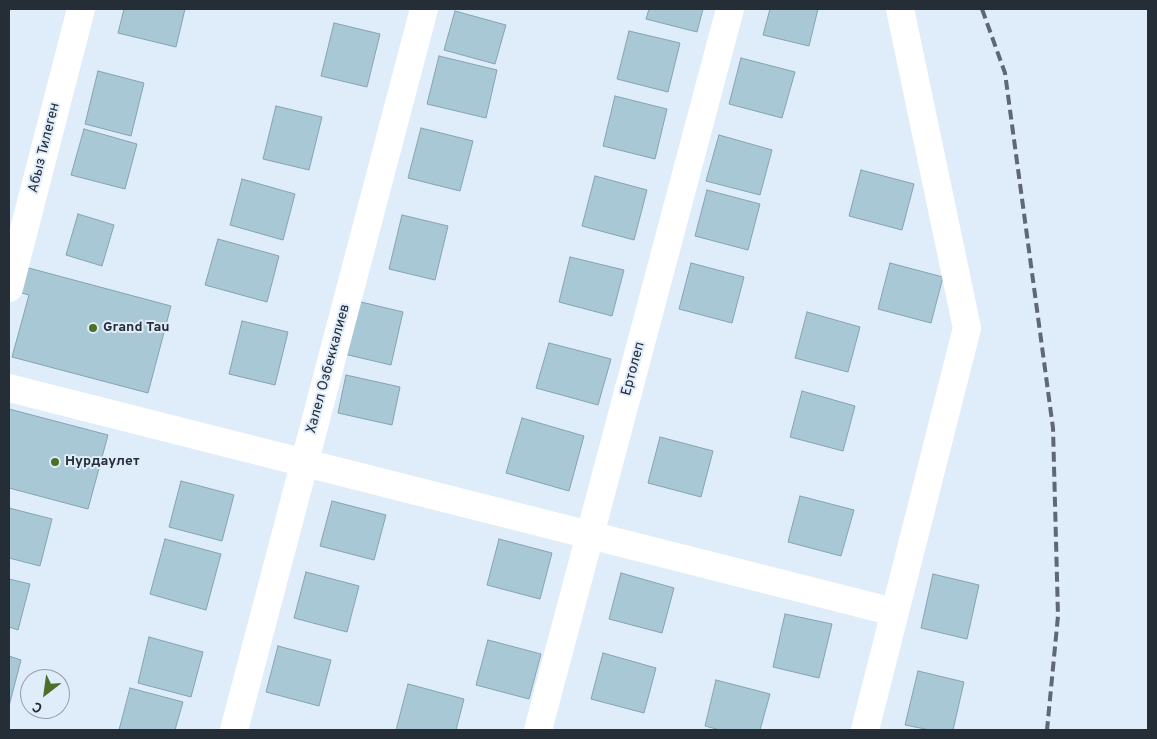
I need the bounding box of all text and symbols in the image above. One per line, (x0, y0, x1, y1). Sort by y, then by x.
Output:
street label: Абыз Тилеген (26, 101, 64, 195)
street label: Халел Озбеккалиев (304, 303, 354, 435)
place label: Grand Tau (103, 320, 170, 336)
marker: Grand Tau (87, 322, 99, 334)
street label: Ертолеп (619, 340, 649, 398)
place label: Нурдаулет (65, 454, 140, 470)
marker: Нурдаулет (49, 456, 61, 468)
north arrow (20, 669, 70, 719)
text: С (30, 697, 46, 716)

